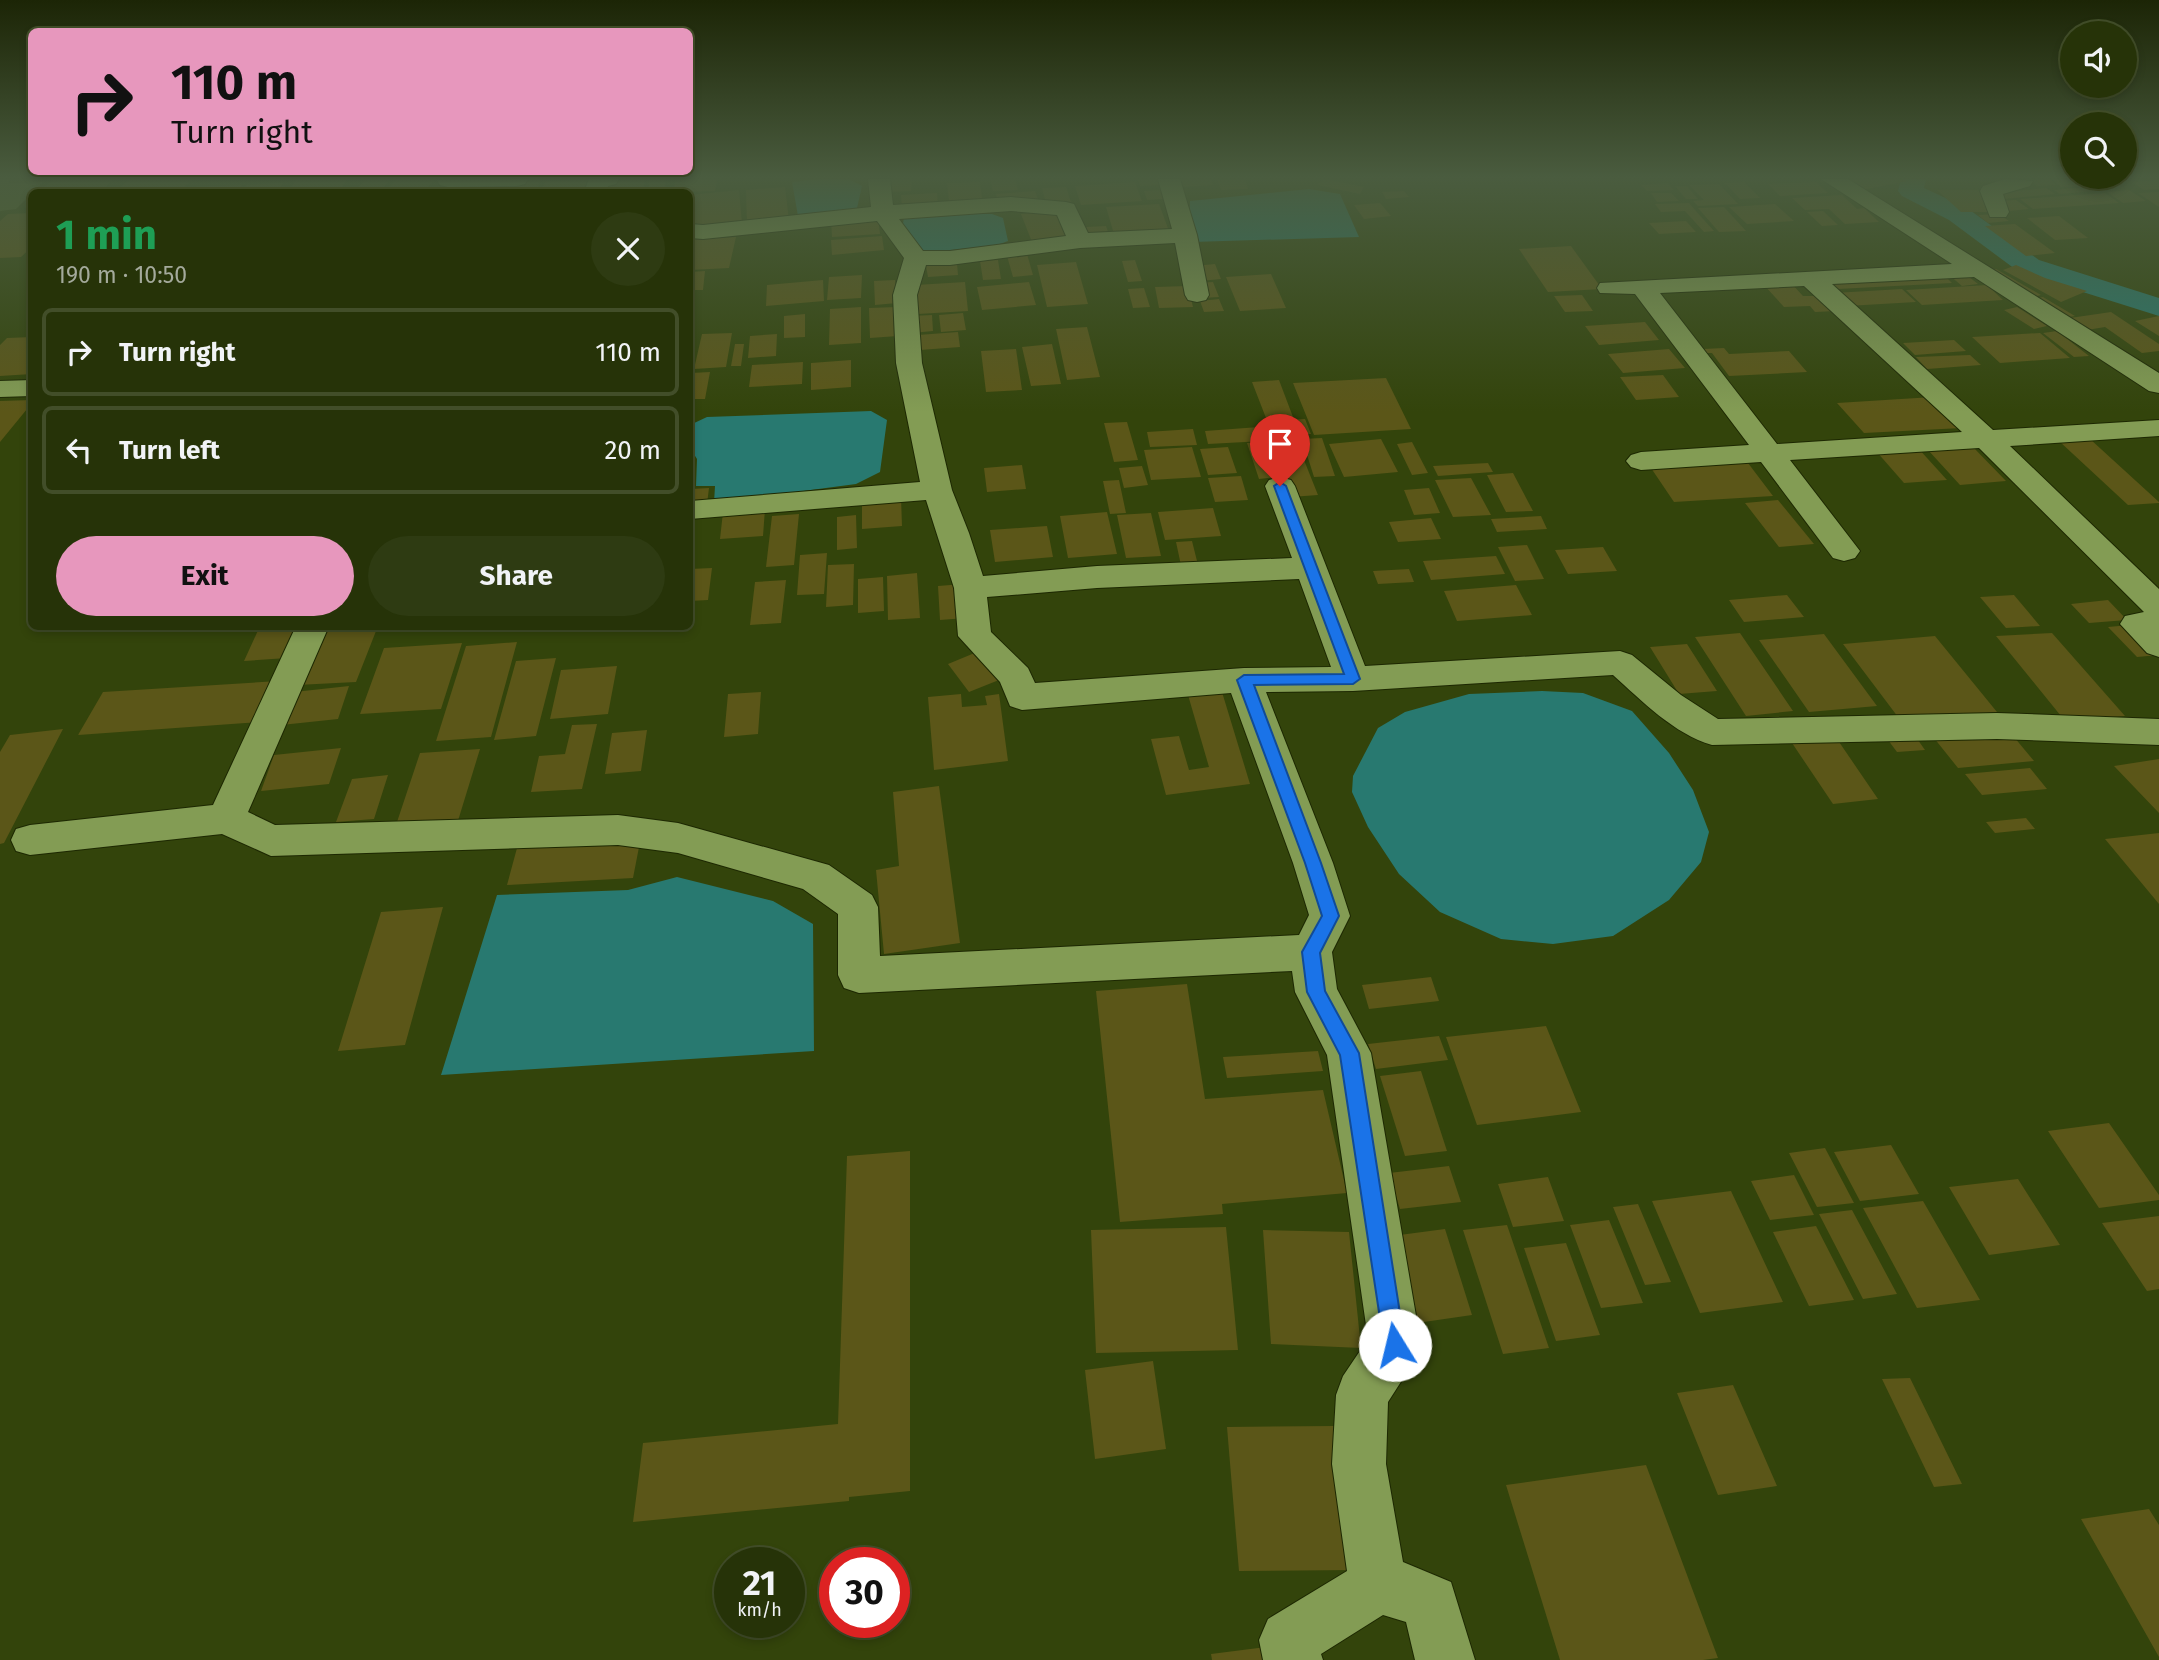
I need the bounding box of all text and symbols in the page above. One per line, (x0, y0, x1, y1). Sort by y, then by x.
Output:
map controls (2060, 21, 2137, 189)
button: sound (2060, 21, 2137, 98)
text: 110 m (171, 53, 297, 112)
icon: right (56, 56, 147, 147)
button: search (2060, 112, 2137, 189)
text: Turn right (171, 113, 313, 151)
text: 1 min (56, 210, 157, 260)
button: close (591, 212, 665, 286)
text: 190 m · 10:50 (56, 261, 187, 289)
icon: right (60, 333, 98, 371)
text: Turn right (119, 337, 236, 368)
text: 110 m (595, 337, 661, 368)
pin (1250, 414, 1310, 486)
icon: arrive (1261, 425, 1299, 463)
icon: left (60, 431, 98, 469)
text: Turn left (119, 435, 220, 466)
text: 20 m (604, 435, 661, 466)
button: Exit (56, 536, 354, 616)
button: Share (368, 536, 665, 616)
position arrow (1358, 1308, 1432, 1382)
speed limit sign: 30 (819, 1547, 910, 1638)
text: 21 (743, 1562, 776, 1604)
text: km/h (737, 1599, 782, 1621)

